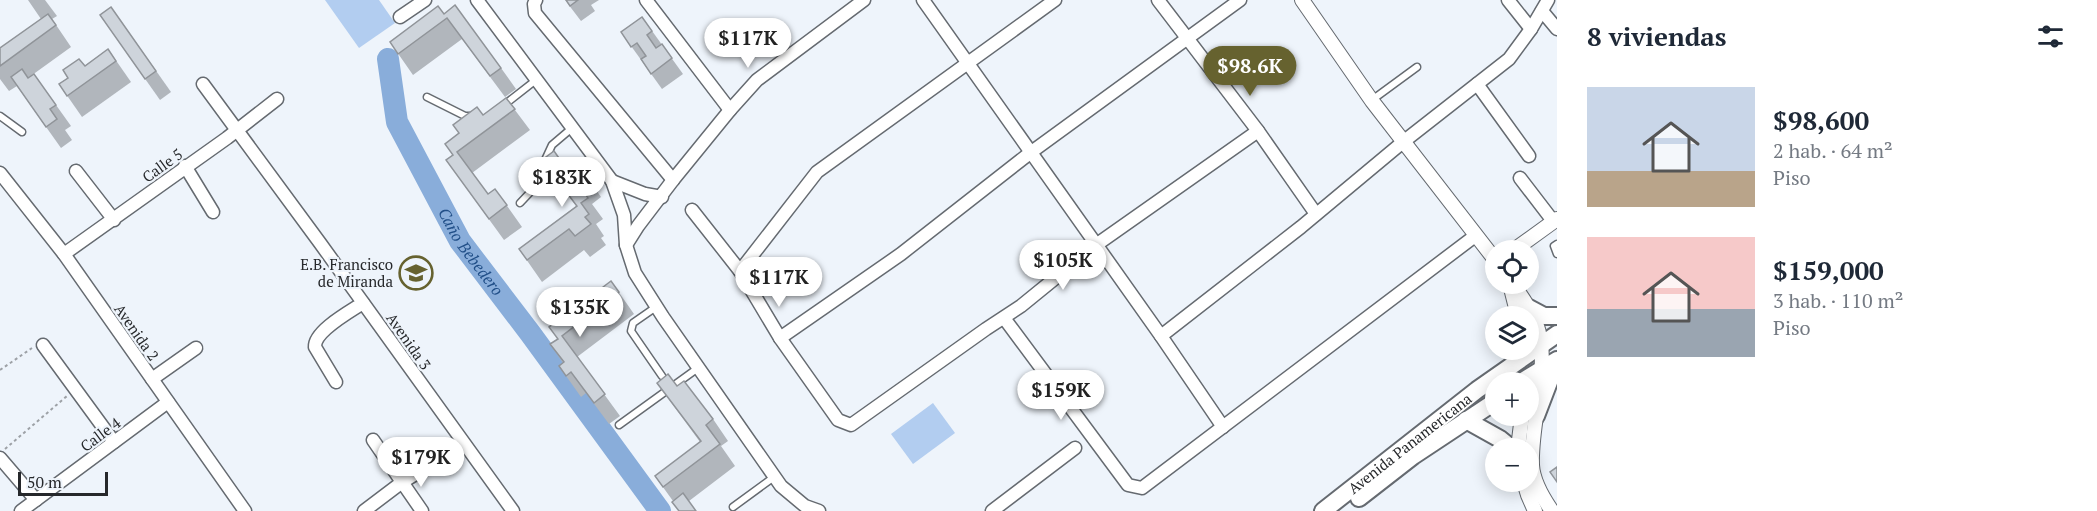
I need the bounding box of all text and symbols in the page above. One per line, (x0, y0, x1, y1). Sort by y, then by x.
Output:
pin: $117K (706, 18, 790, 69)
text: 8 viviendas (1587, 19, 1727, 53)
icon: filters (2034, 20, 2067, 53)
text: $117K (718, 24, 778, 51)
pin: $98.6K (1201, 46, 1299, 97)
text: $98.6K (1217, 52, 1283, 79)
text: $98,600 (1773, 103, 1869, 137)
icon: home (1635, 111, 1707, 183)
text: 2 hab. · 64 m² (1773, 137, 1893, 164)
street label: Calle 5 (138, 144, 186, 186)
pin: $183K (520, 157, 604, 208)
text: $183K (532, 163, 592, 190)
text: Piso (1773, 164, 1811, 191)
water label: Caño Bebedero (433, 204, 509, 300)
pin: $105K (1021, 240, 1105, 291)
map controls (1485, 240, 1539, 492)
button: locate (1485, 240, 1539, 294)
text: $105K (1033, 246, 1093, 273)
text: $159,000 (1773, 253, 1884, 287)
place label: E.B. Francisco de Miranda (300, 254, 393, 291)
school or university icon: E.B. Francisco de Miranda (398, 255, 434, 291)
pin: $117K (737, 257, 821, 308)
icon: home (1635, 261, 1707, 333)
text: $117K (749, 263, 809, 290)
pin: $135K (538, 287, 622, 338)
text: 3 hab. · 110 m² (1773, 287, 1903, 314)
text: $135K (550, 293, 610, 320)
street label: Avenida 2 (110, 300, 164, 364)
button: layers (1485, 306, 1539, 360)
street label: Avenida 3 (382, 309, 436, 373)
text: Piso (1773, 314, 1811, 341)
pin: $159K (1019, 370, 1103, 421)
button: + (1485, 372, 1539, 426)
text: $159K (1031, 376, 1091, 403)
street label: Avenida Panamericana (1344, 388, 1476, 498)
street label: Calle 4 (76, 412, 124, 456)
pin: $179K (379, 437, 463, 488)
button: − (1485, 438, 1539, 492)
text: $179K (391, 443, 451, 470)
scale bar (18, 469, 108, 496)
text: 50 m (27, 471, 62, 493)

